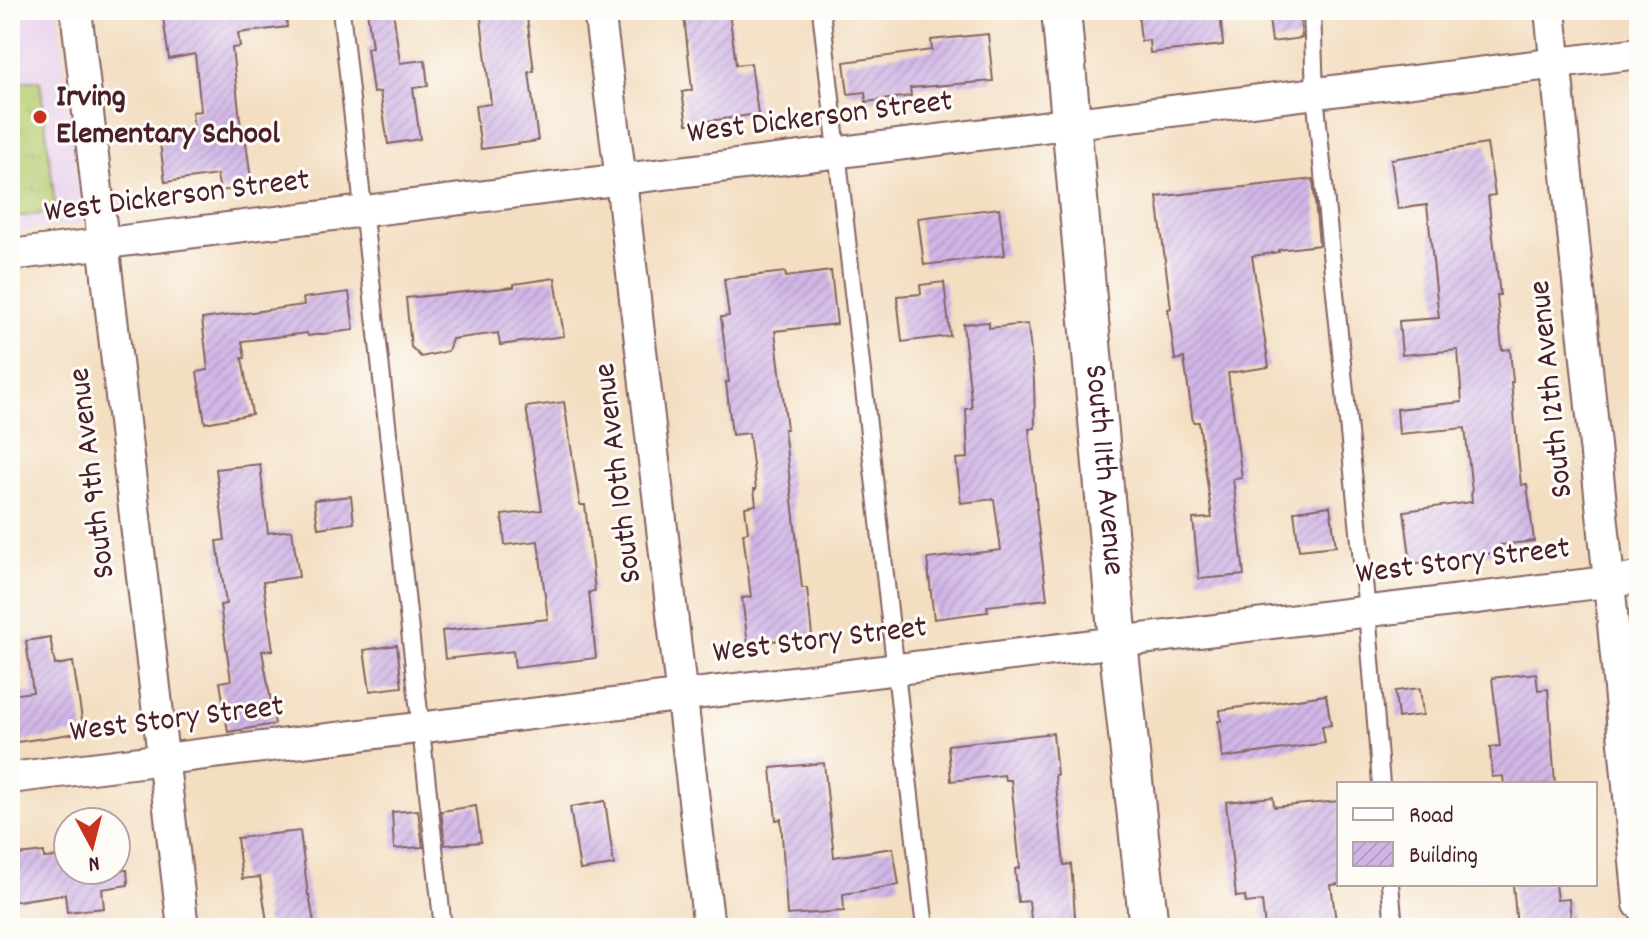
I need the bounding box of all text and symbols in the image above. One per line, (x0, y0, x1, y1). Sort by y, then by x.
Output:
place label: Irving Elementary School (56, 76, 280, 159)
street label: West Dickerson Street (685, 80, 955, 158)
marker: Irving Elementary School (31, 108, 49, 126)
street label: West Dickerson Street (42, 159, 312, 237)
street label: South 12th Avenue (1519, 278, 1587, 500)
street label: South 10th Avenue (584, 360, 656, 586)
street label: South 11th Avenue (1070, 363, 1135, 577)
street label: South 9th Avenue (58, 365, 130, 581)
street label: West Story Street (1353, 527, 1573, 599)
street label: West Story Street (710, 606, 930, 678)
street label: West Story Street (67, 685, 287, 757)
legend (1337, 782, 1597, 886)
text: Road (1409, 800, 1454, 834)
north arrow (52, 806, 132, 886)
text: Building (1409, 840, 1478, 874)
text: N (87, 846, 101, 878)

